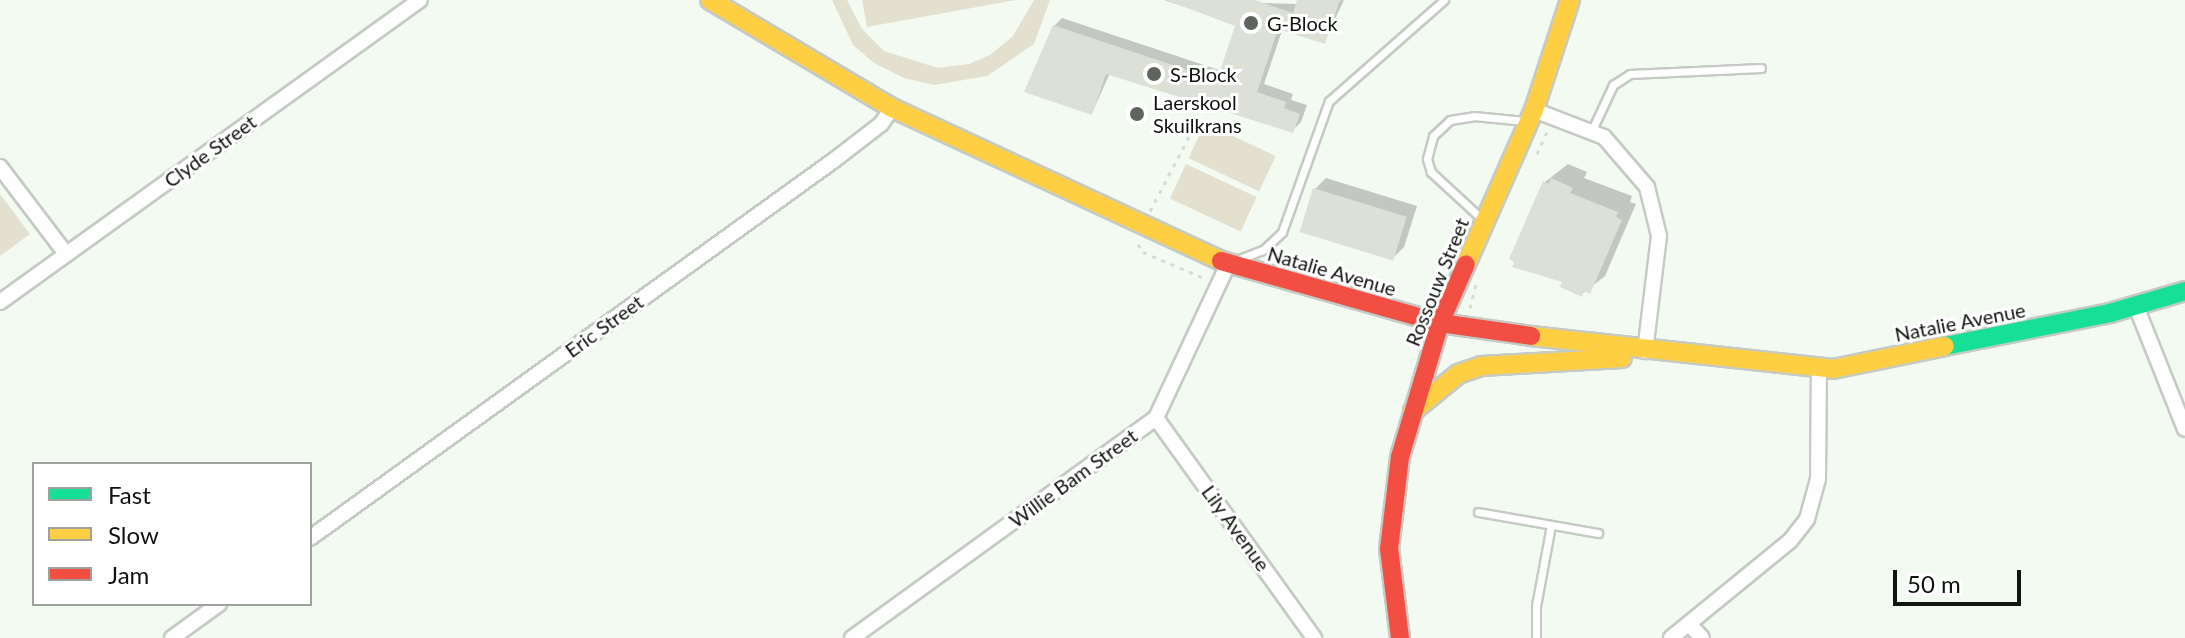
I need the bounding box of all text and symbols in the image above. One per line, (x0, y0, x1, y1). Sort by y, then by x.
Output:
place label: G-Block (1267, 11, 1338, 35)
marker: G-Block (1242, 14, 1260, 32)
place label: S-Block (1170, 62, 1237, 86)
marker: S-Block (1145, 65, 1163, 83)
place label: Laerskool Skuilkrans (1153, 90, 1242, 137)
marker: Laerskool Skuilkrans (1128, 105, 1146, 123)
street label: Clyde Street (159, 110, 261, 192)
street label: Rossouw Street (1400, 214, 1474, 350)
street label: Natalie Avenue (1265, 241, 1399, 301)
street label: Eric Street (560, 290, 648, 362)
street label: Natalie Avenue (1892, 298, 2028, 346)
street label: Willie Bam Street (1004, 424, 1142, 532)
legend (32, 462, 312, 606)
text: Fast (108, 480, 151, 509)
street label: Lily Avenue (1196, 480, 1276, 576)
text: Slow (108, 520, 159, 549)
scale bar (1897, 554, 2025, 604)
text: Jam (108, 560, 149, 589)
text: 50 m (1907, 569, 1961, 598)

